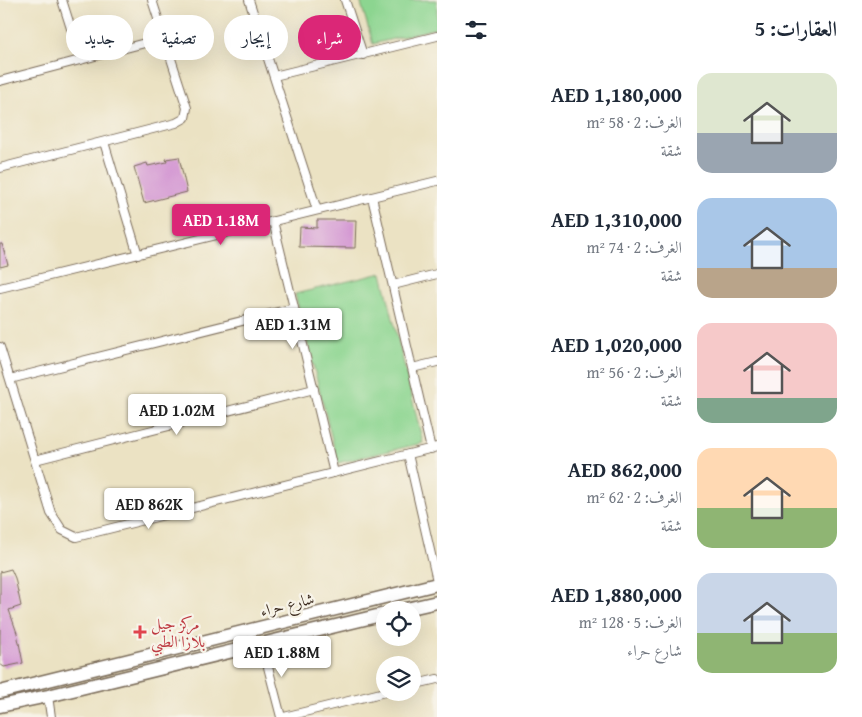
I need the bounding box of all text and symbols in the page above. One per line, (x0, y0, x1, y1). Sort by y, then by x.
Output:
text: العقارات: 5 (755, 13, 837, 44)
chip: جديد (66, 15, 133, 60)
chip: تصفية (143, 15, 214, 60)
chip: إيجار (224, 15, 288, 60)
chip: شراء (298, 15, 361, 60)
icon: filters (462, 16, 490, 44)
text: AED 1,180,000 (551, 79, 682, 110)
icon: home (737, 93, 797, 153)
text: الغرف: 2 · 58 m² (586, 110, 682, 134)
text: شقة (661, 138, 682, 162)
pin: AED 1.18M (164, 204, 278, 246)
text: AED 1,310,000 (551, 204, 682, 235)
text: AED 1.18M (183, 208, 259, 232)
icon: home (737, 218, 797, 278)
text: الغرف: 2 · 74 m² (586, 235, 682, 259)
text: شقة (661, 263, 682, 287)
pin: AED 1.31M (236, 308, 350, 350)
text: AED 1.31M (255, 312, 331, 336)
text: AED 1,020,000 (551, 329, 682, 360)
icon: home (737, 343, 797, 403)
text: الغرف: 2 · 56 m² (586, 360, 682, 384)
text: شقة (661, 388, 682, 412)
pin: AED 1.02M (120, 394, 234, 436)
text: AED 1.02M (139, 398, 215, 422)
text: AED 862,000 (568, 454, 682, 485)
icon: home (737, 468, 797, 528)
text: الغرف: 2 · 62 m² (586, 485, 682, 509)
pin: AED 862K (97, 488, 201, 530)
text: AED 862K (115, 492, 183, 516)
text: شقة (661, 513, 682, 537)
text: AED 1,880,000 (551, 579, 682, 610)
street label: شارع حراء (257, 586, 317, 624)
icon: home (737, 593, 797, 653)
map controls (376, 601, 421, 701)
button: locate (376, 601, 421, 646)
text: الغرف: 5 · 128 m² (579, 610, 682, 634)
place label: مركز جيل بلازا الطبي (151, 611, 205, 657)
marker: مركز جيل بلازا الطبي (133, 625, 147, 639)
pin: AED 1.88M (225, 636, 339, 678)
text: شارع حراء (627, 638, 682, 662)
text: AED 1.88M (244, 640, 320, 664)
button: layers (376, 656, 421, 701)

